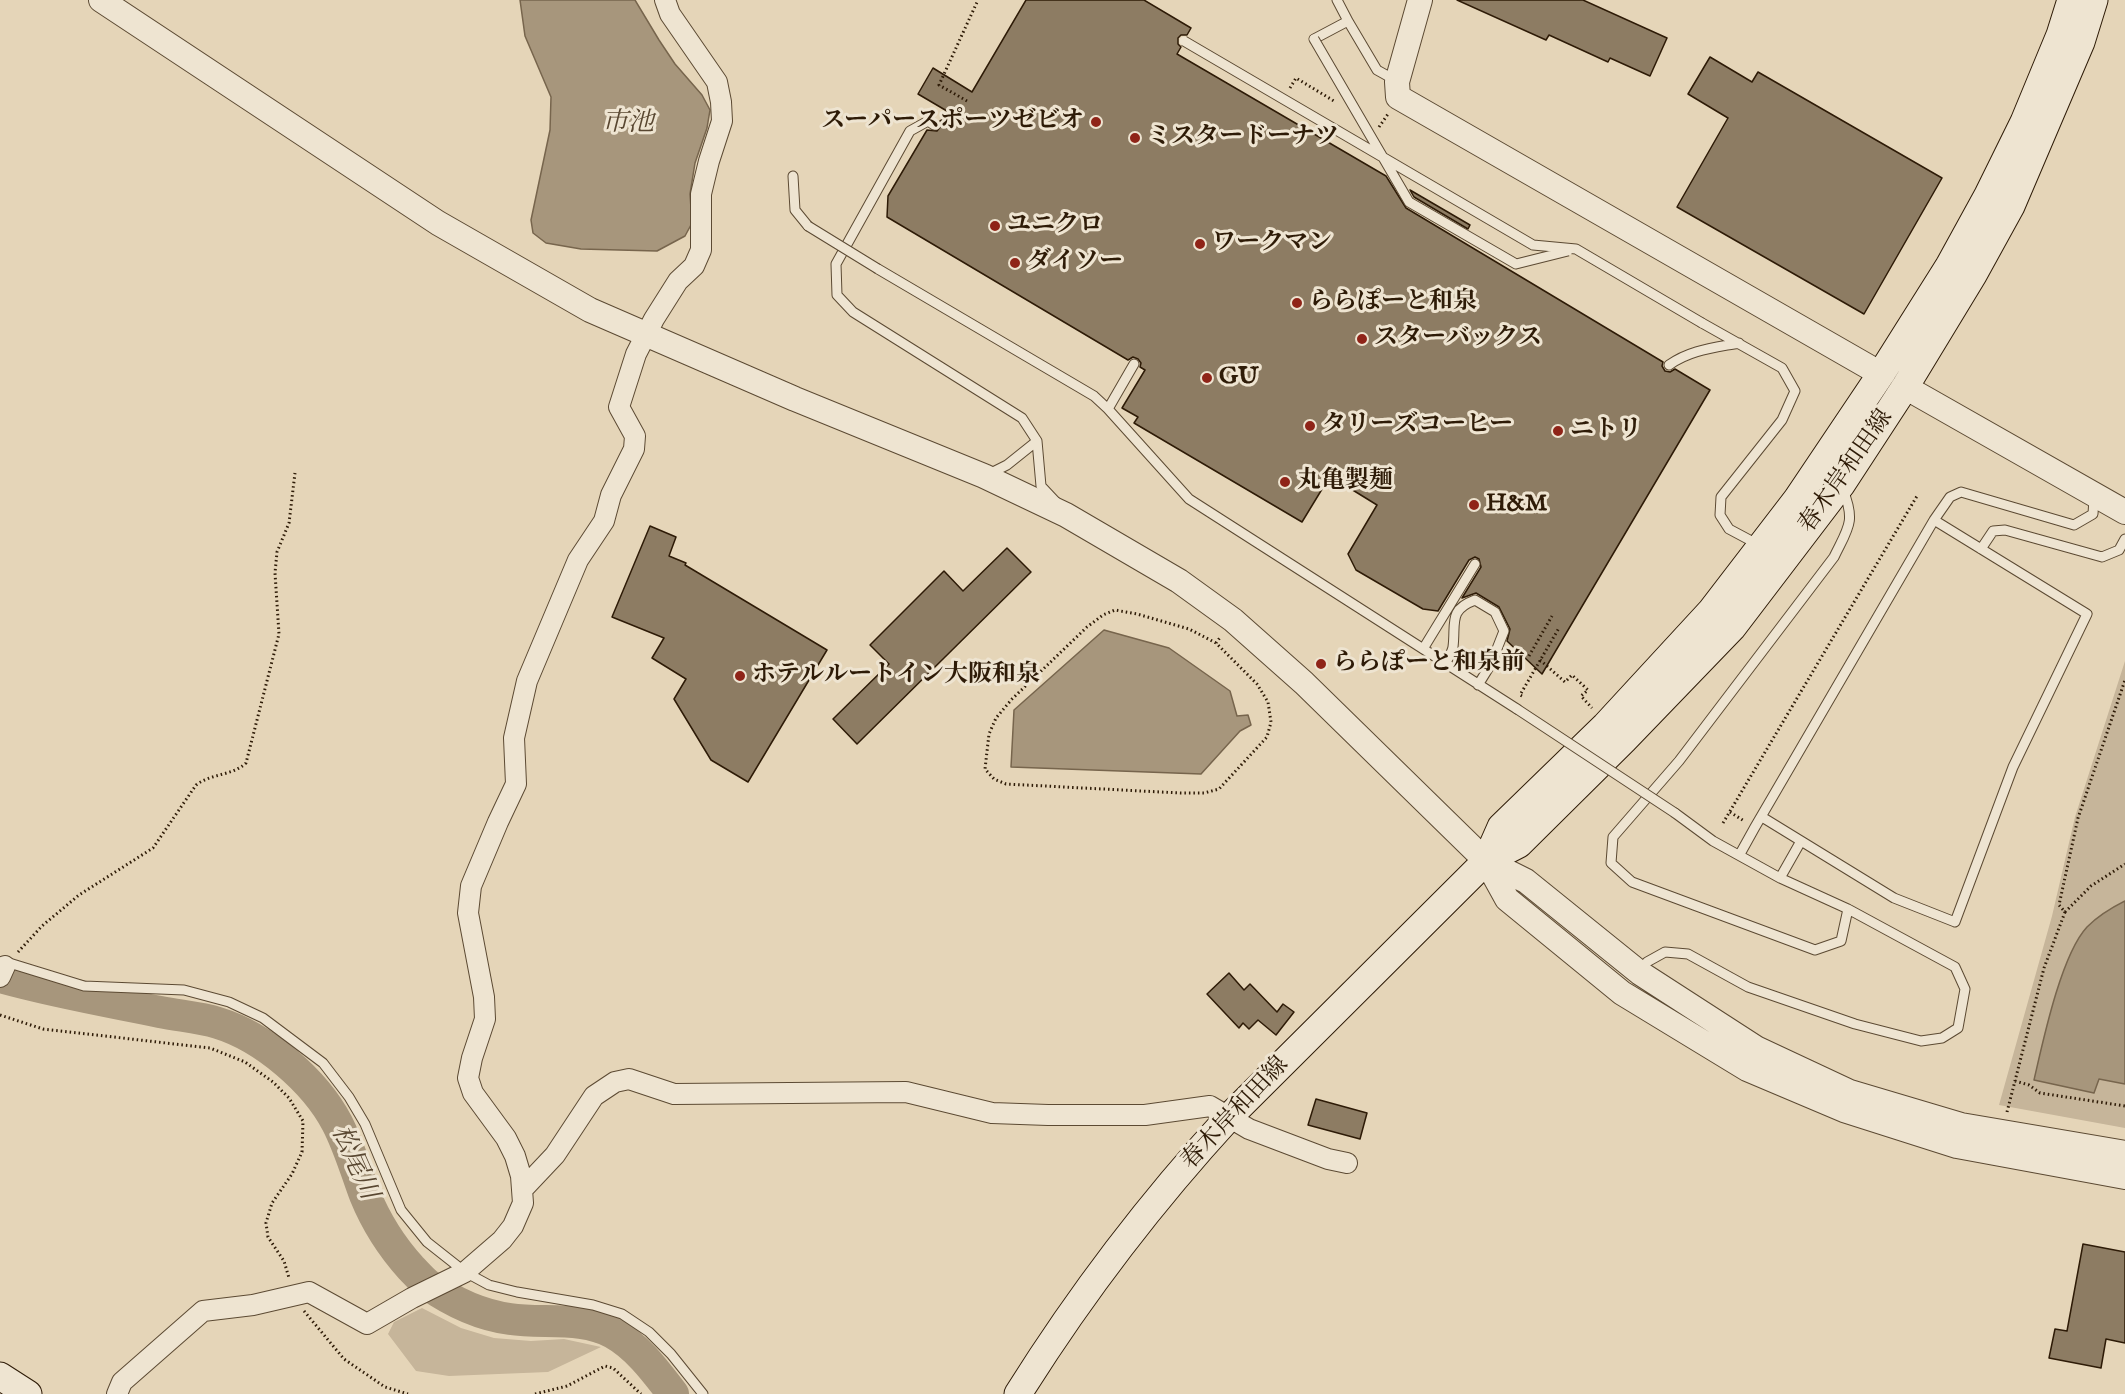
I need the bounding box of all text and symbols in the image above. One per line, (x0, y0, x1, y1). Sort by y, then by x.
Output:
place label: スーパースポーツゼビオ (821, 108, 1084, 136)
water label: 市池 (602, 109, 654, 141)
marker: スーパースポーツゼビオ (1089, 115, 1103, 129)
place label: ミスタードーナツ (1147, 124, 1339, 152)
marker: ミスタードーナツ (1128, 131, 1142, 145)
place label: ユニクロ (1007, 212, 1103, 240)
marker: ユニクロ (988, 219, 1002, 233)
place label: ワークマン (1212, 230, 1332, 258)
marker: ワークマン (1193, 237, 1207, 251)
place label: ダイソー (1027, 249, 1123, 277)
marker: ダイソー (1008, 256, 1022, 270)
place label: ららぽーと和泉 (1309, 289, 1477, 317)
marker: ららぽーと和泉 (1290, 296, 1304, 310)
place label: スターバックス (1374, 325, 1542, 353)
marker: スターバックス (1355, 332, 1369, 346)
place label: GU (1219, 364, 1258, 392)
marker: GU (1200, 371, 1214, 385)
street label: 春木岸和田線 (1794, 405, 1900, 539)
place label: タリーズコーヒー (1322, 412, 1513, 440)
place label: ニトリ (1570, 417, 1642, 445)
marker: タリーズコーヒー (1303, 419, 1317, 433)
marker: ニトリ (1551, 424, 1565, 438)
place label: 丸亀製麺 (1297, 468, 1393, 496)
marker: 丸亀製麺 (1278, 475, 1292, 489)
place label: H&M (1486, 491, 1547, 519)
marker: H&M (1467, 498, 1481, 512)
place label: ららぽーと和泉前 (1333, 650, 1525, 678)
marker: ららぽーと和泉前 (1314, 657, 1328, 671)
place label: ホテルルートイン大阪和泉 (752, 662, 1040, 690)
marker: ホテルルートイン大阪和泉 (733, 669, 747, 683)
street label: 春木岸和田線 (1176, 1052, 1296, 1176)
water label: 松尾川 (323, 1121, 383, 1205)

